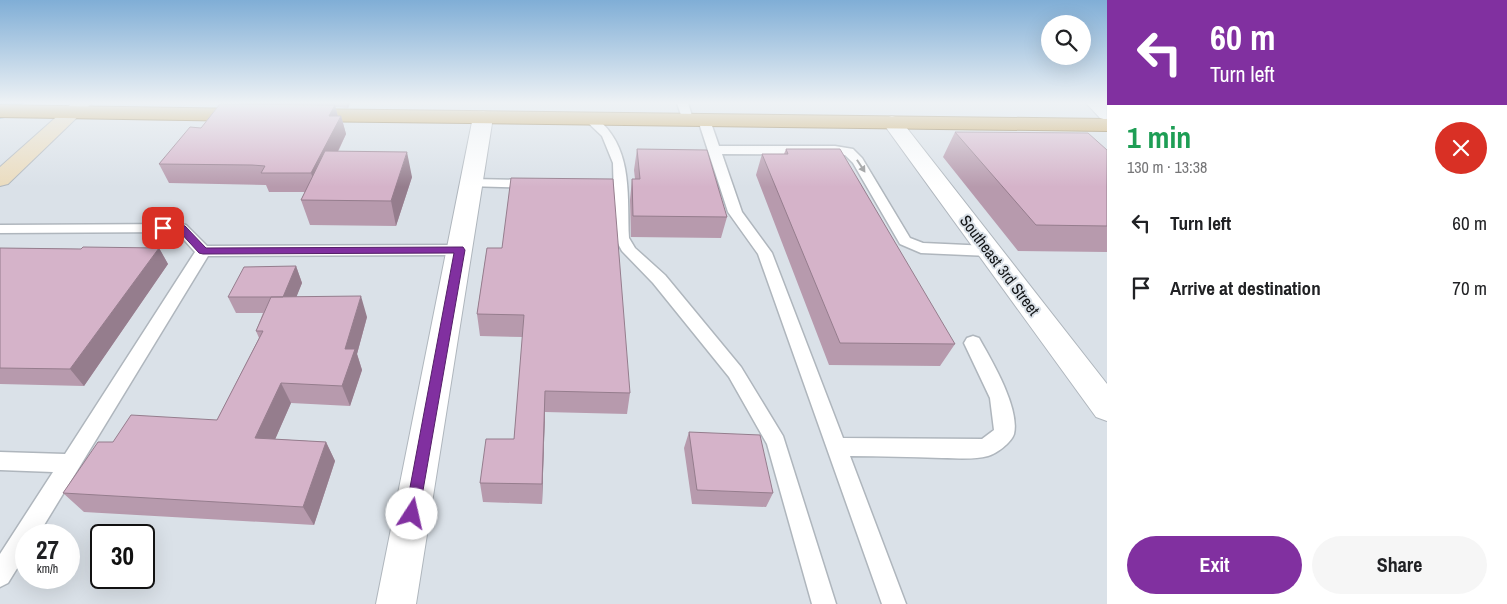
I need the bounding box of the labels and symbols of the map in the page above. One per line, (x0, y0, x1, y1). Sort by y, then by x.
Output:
one-way arrow (856, 159, 865, 173)
pin (142, 207, 184, 249)
street label: Southeast 3rd Street (955, 210, 1045, 320)
position arrow (385, 487, 437, 539)
speed limit sign: 30 (90, 524, 155, 589)

